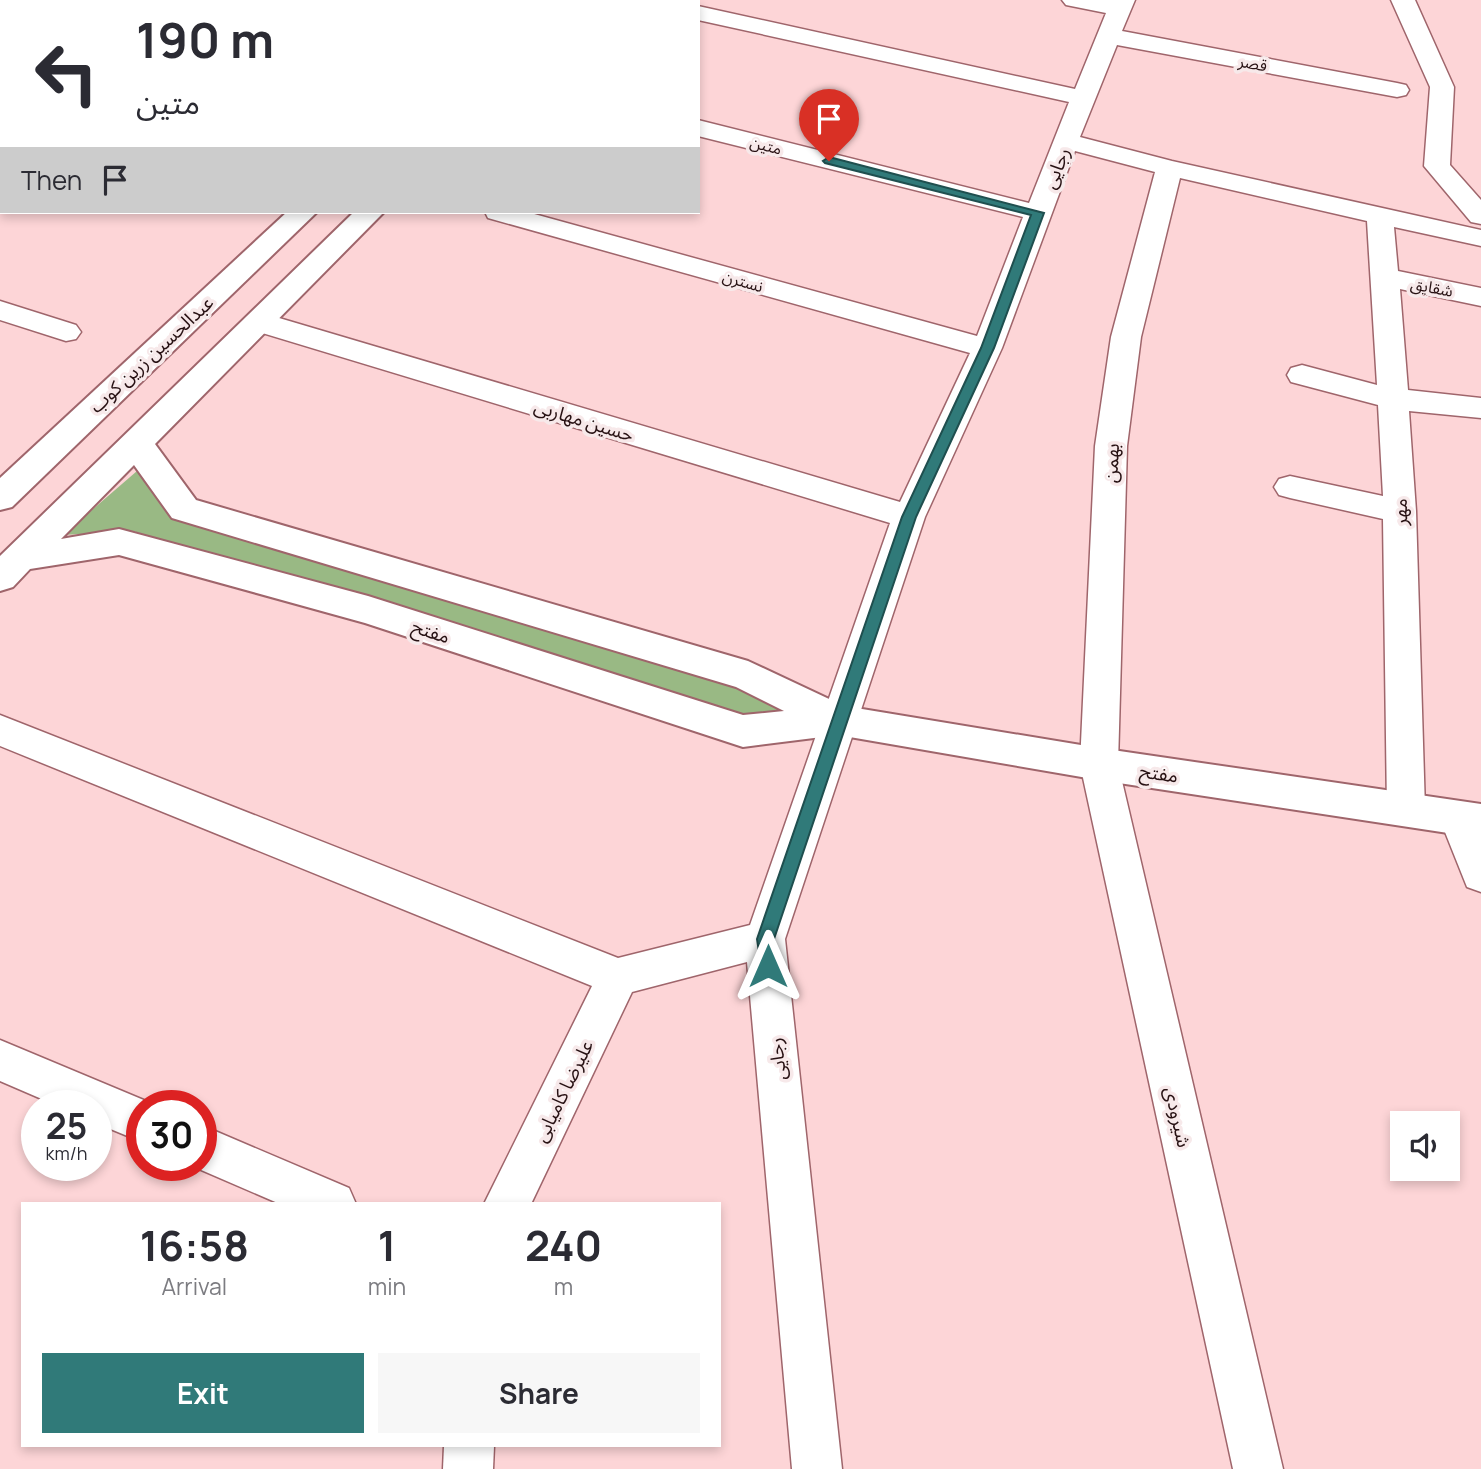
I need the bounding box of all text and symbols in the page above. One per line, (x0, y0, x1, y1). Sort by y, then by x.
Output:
text: 190 m (136, 6, 274, 73)
icon: left (21, 28, 112, 119)
street label: قصر (1236, 50, 1269, 76)
text: متین (136, 80, 200, 124)
pin (799, 89, 859, 161)
icon: arrive (810, 100, 848, 138)
street label: متین (748, 130, 784, 160)
street label: رجایی (1036, 143, 1076, 193)
icon: arrive (96, 161, 134, 199)
text: Then (21, 162, 82, 198)
street label: نسترن (720, 265, 766, 297)
street label: شقایق (1409, 272, 1455, 302)
street label: عبدالحسین زرین کوب (83, 290, 219, 418)
street label: حسین مهاربی (531, 393, 637, 447)
street label: بهمن (1097, 443, 1125, 483)
street label: مهر (1387, 498, 1413, 527)
street label: مفتح (408, 613, 453, 651)
street label: مفتح (1138, 757, 1180, 791)
position arrow (731, 929, 805, 1003)
street label: علیرضا کامیابی (527, 1035, 599, 1147)
street label: رجایی (762, 1036, 792, 1082)
street label: شیرودی (1158, 1084, 1198, 1150)
speed limit sign: 30 (126, 1090, 217, 1181)
text: 25 (46, 1102, 87, 1150)
map controls (1390, 1111, 1460, 1181)
button: sound (1390, 1111, 1460, 1181)
text: km/h (46, 1141, 87, 1165)
text: 16:58 (140, 1216, 249, 1274)
text: 1 (378, 1216, 396, 1274)
text: 240 (525, 1216, 602, 1274)
text: Arrival (161, 1270, 227, 1302)
text: min (368, 1270, 406, 1302)
text: m (554, 1270, 573, 1302)
button: Exit (42, 1353, 364, 1433)
button: Share (378, 1353, 700, 1433)

